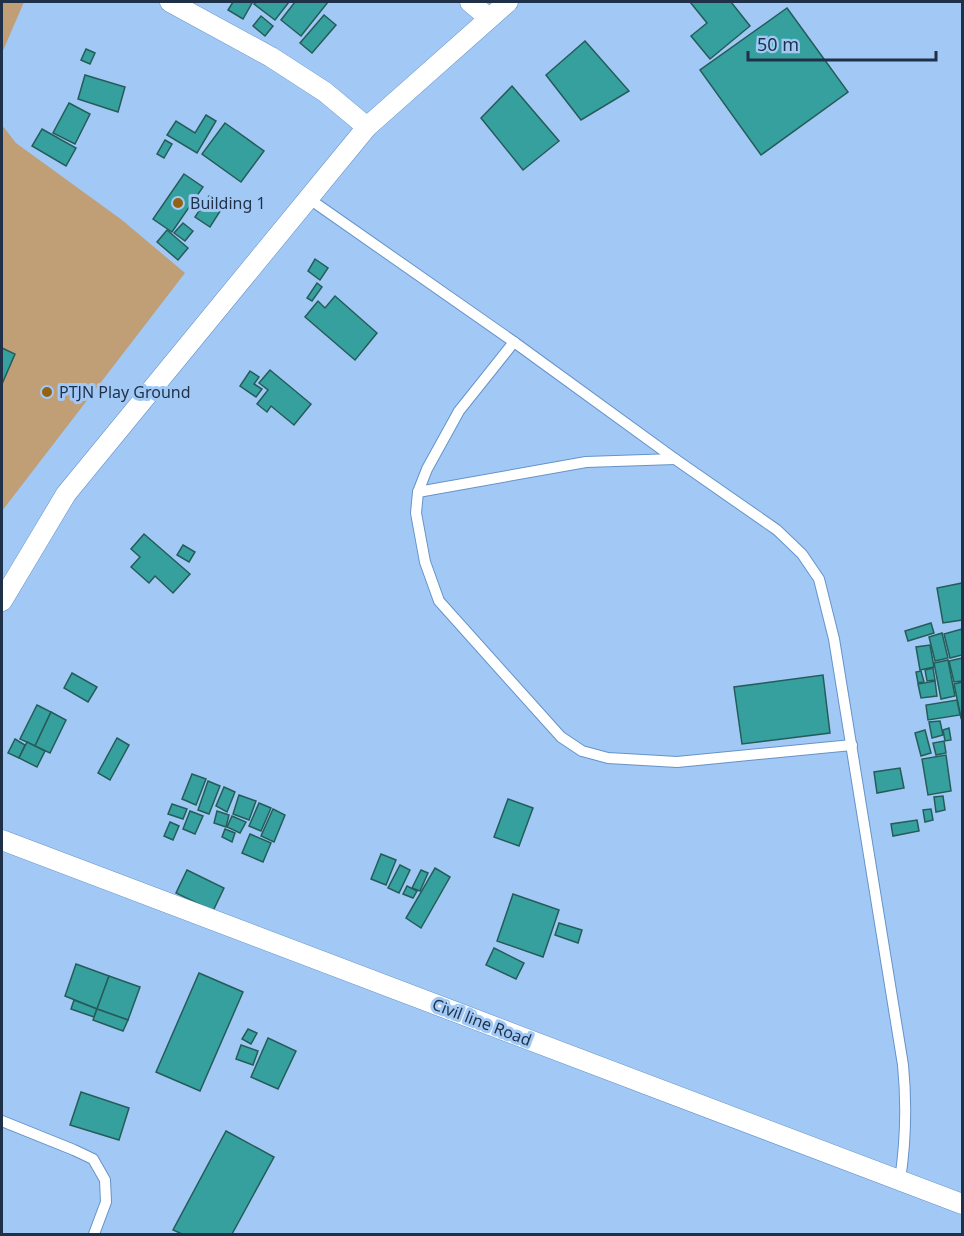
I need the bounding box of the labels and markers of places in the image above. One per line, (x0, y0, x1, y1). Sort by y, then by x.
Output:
place label: Building 1 (190, 192, 266, 214)
marker: Building 1 (171, 196, 185, 210)
place label: PTJN Play Ground (59, 381, 191, 403)
marker: PTJN Play Ground (40, 385, 54, 399)

